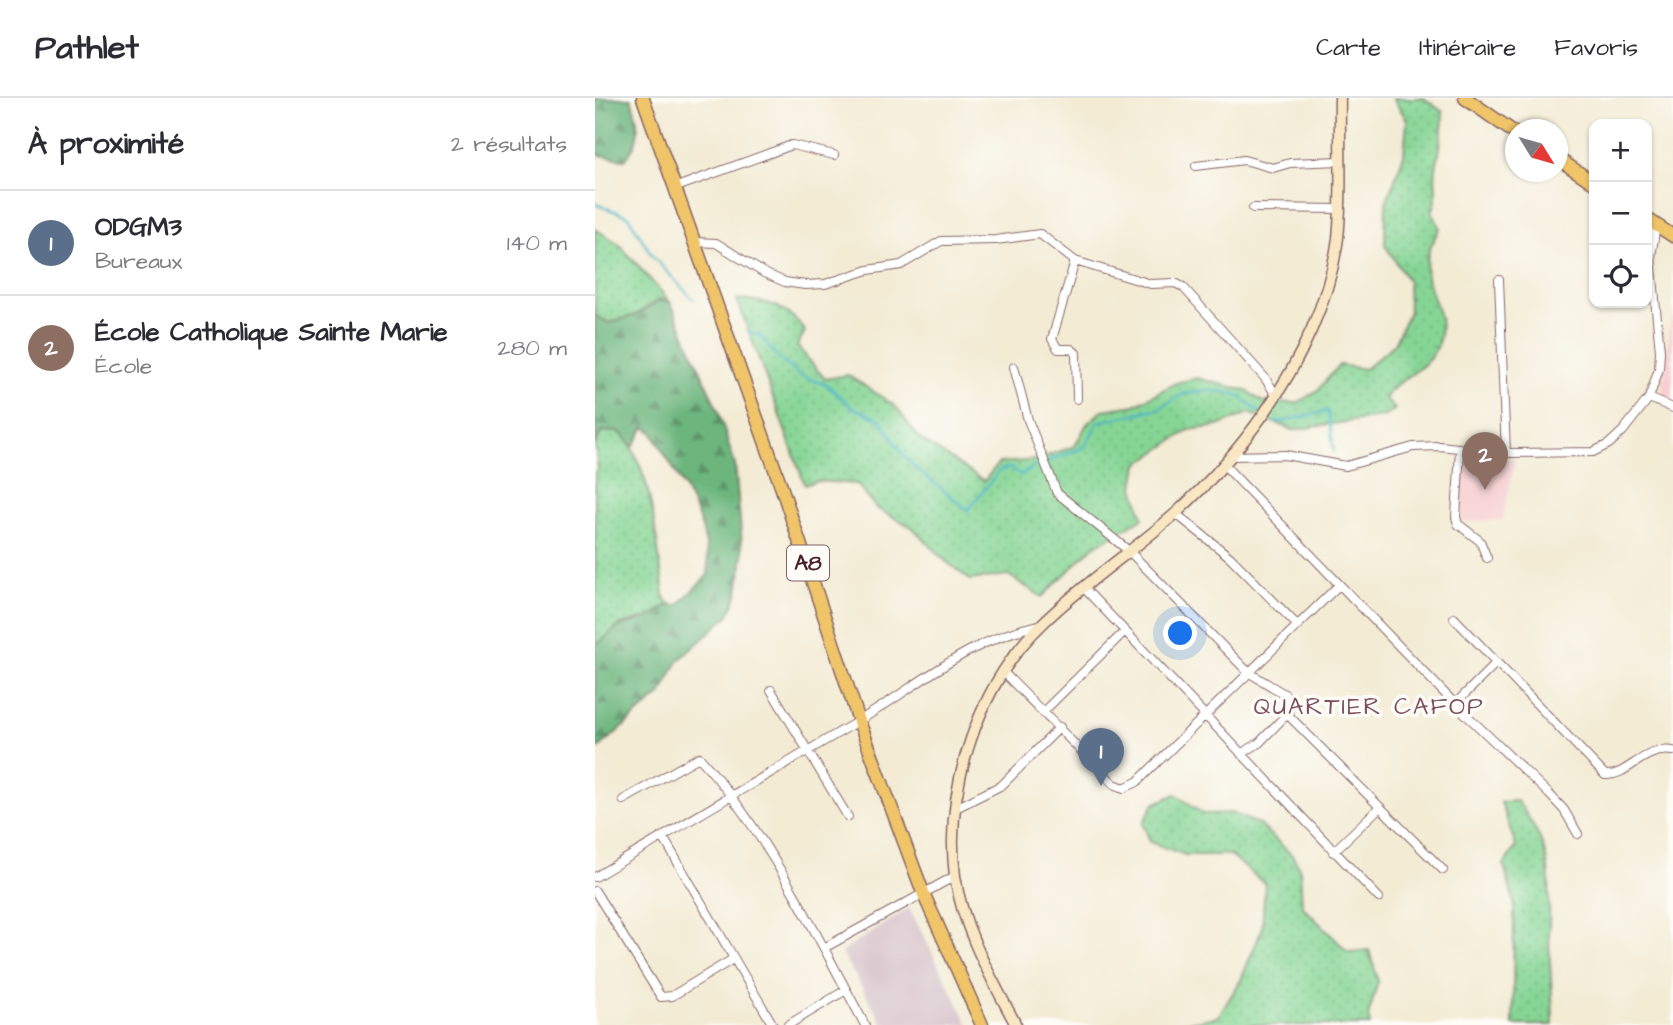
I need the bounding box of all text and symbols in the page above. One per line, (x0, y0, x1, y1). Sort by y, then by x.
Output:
text: Pathlet (35, 25, 139, 71)
text: Carte (1316, 31, 1381, 65)
text: Itinéraire (1419, 31, 1516, 65)
text: Favoris (1554, 31, 1638, 65)
north arrow (1505, 119, 1568, 182)
map controls (1589, 119, 1652, 308)
button: + (1589, 119, 1652, 182)
text: À proximité (28, 123, 184, 165)
text: 2 résultats (451, 128, 567, 160)
button: − (1589, 182, 1652, 245)
text: ODGM3 (95, 209, 182, 245)
text: 1 (50, 227, 52, 259)
text: 140 m (507, 227, 567, 259)
text: Bureaux (95, 245, 182, 277)
button: locate (1589, 245, 1652, 308)
text: École Catholique Sainte Marie (95, 314, 448, 350)
text: 2 (44, 332, 58, 364)
text: 280 m (497, 332, 567, 364)
text: École (95, 350, 152, 382)
pin: 2 (1462, 432, 1508, 490)
road number: A8 (787, 546, 829, 580)
your location (1163, 616, 1197, 650)
district label: QUARTIER CAFOP (1254, 690, 1484, 724)
pin: 1 (1078, 728, 1124, 786)

